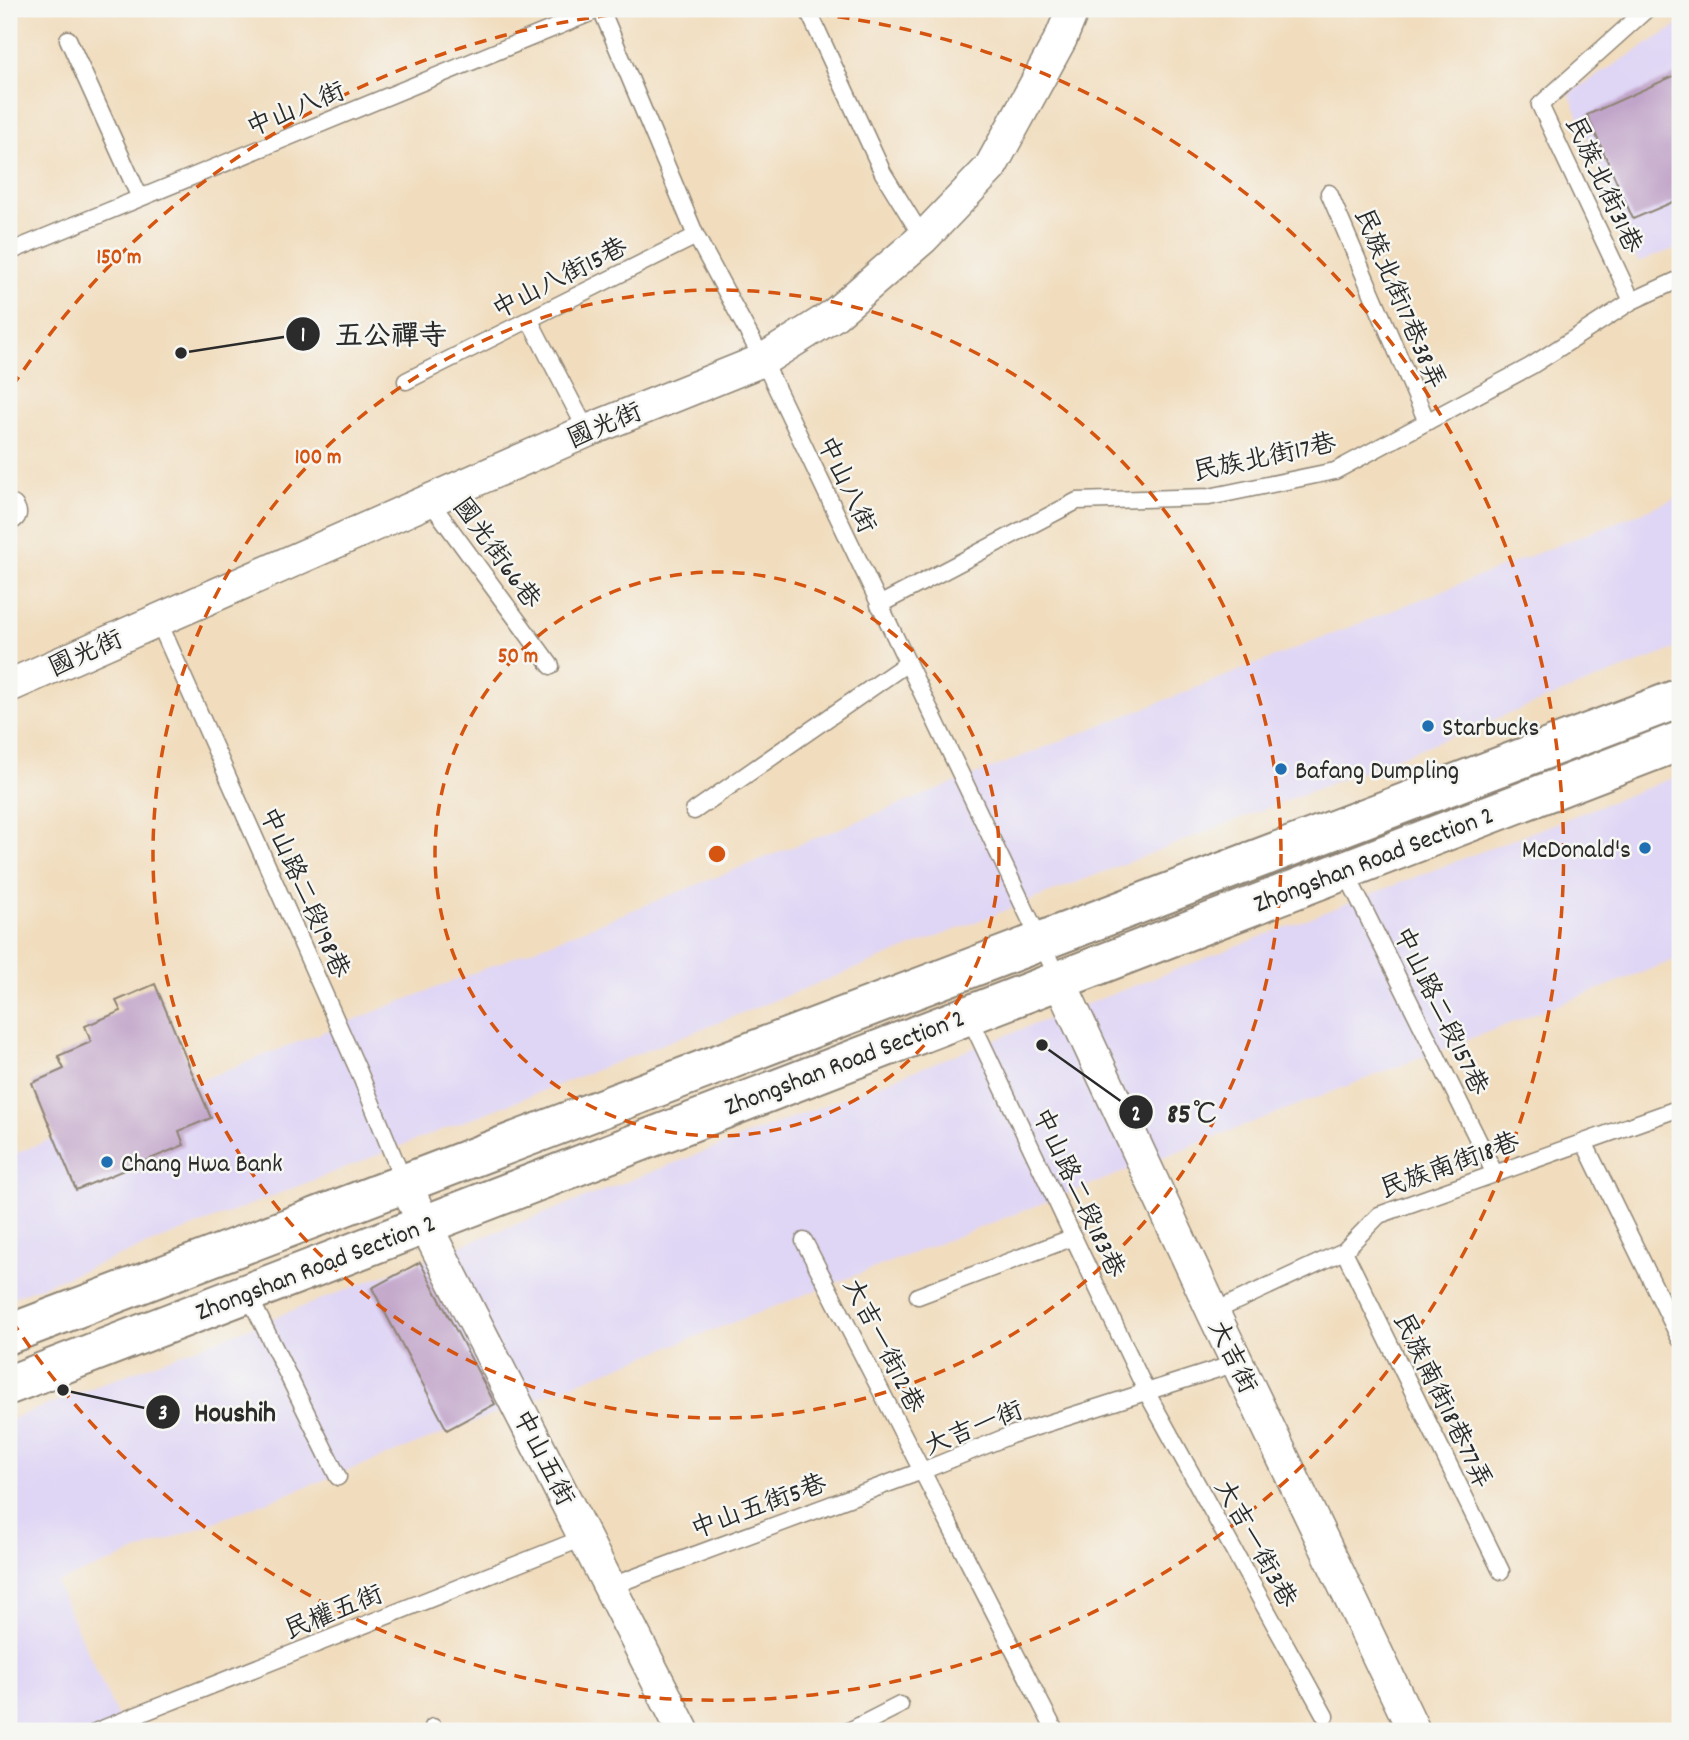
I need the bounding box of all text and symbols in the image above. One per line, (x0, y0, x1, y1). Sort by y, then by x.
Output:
street label: 中山八街 (241, 75, 351, 148)
street label: 民族北街31巷 (1554, 111, 1650, 260)
street label: 民族北街17巷38弄 (1343, 203, 1453, 396)
street label: 中山八街15巷 (486, 230, 635, 330)
text: 150 m (96, 244, 142, 274)
callout: 五公禪寺 (286, 310, 461, 359)
text: 五公禪寺 (335, 319, 447, 359)
text: 1 (301, 322, 305, 352)
street label: 國光街 (562, 395, 649, 459)
street label: 民族北街17巷 (1190, 426, 1340, 493)
street label: 中山八街 (806, 431, 884, 540)
text: 100 m (295, 444, 341, 474)
street label: 國光街66巷 (442, 491, 548, 617)
street label: 國光街 (43, 622, 130, 688)
text: 50 m (498, 643, 538, 673)
place label: Starbucks (1442, 711, 1539, 748)
marker: Starbucks (1420, 718, 1436, 734)
place label: Bafang Dumpling (1295, 754, 1459, 791)
marker: Bafang Dumpling (1273, 761, 1289, 777)
street label: Zhongshan Road Section 2 (1249, 798, 1500, 924)
street label: 中山路二段198巷 (248, 802, 357, 985)
place label: McDonald's (1522, 833, 1631, 870)
marker: McDonald's (1637, 840, 1653, 856)
centre of rings (705, 842, 729, 866)
street label: 中山路二段157巷 (1382, 921, 1496, 1102)
street label: Zhongshan Road Section 2 (720, 1001, 971, 1127)
callout: 85℃ (1118, 1088, 1233, 1137)
text: 85℃ (1167, 1097, 1219, 1137)
text: 2 (1131, 1101, 1141, 1131)
street label: 中山路二段183巷 (1021, 1102, 1132, 1285)
street label: 民族南街18巷 (1375, 1125, 1525, 1210)
place label: Chang Hwa Bank (121, 1147, 283, 1184)
marker: Chang Hwa Bank (99, 1154, 115, 1170)
street label: Zhongshan Road Section 2 (191, 1206, 442, 1332)
street label: 大吉一街12巷 (832, 1273, 932, 1421)
street label: 民族南街18巷77弄 (1382, 1307, 1500, 1496)
street label: 大吉街 (1197, 1314, 1265, 1401)
callout: Houshih (146, 1387, 290, 1436)
street label: 大吉一街 (919, 1394, 1029, 1467)
text: Houshih (194, 1396, 276, 1436)
text: 3 (158, 1400, 168, 1430)
street label: 中山五街 (502, 1404, 582, 1513)
street label: 中山五街5巷 (686, 1467, 832, 1550)
street label: 大吉一街3巷 (1203, 1474, 1304, 1616)
street label: 民權五街 (279, 1578, 389, 1651)

